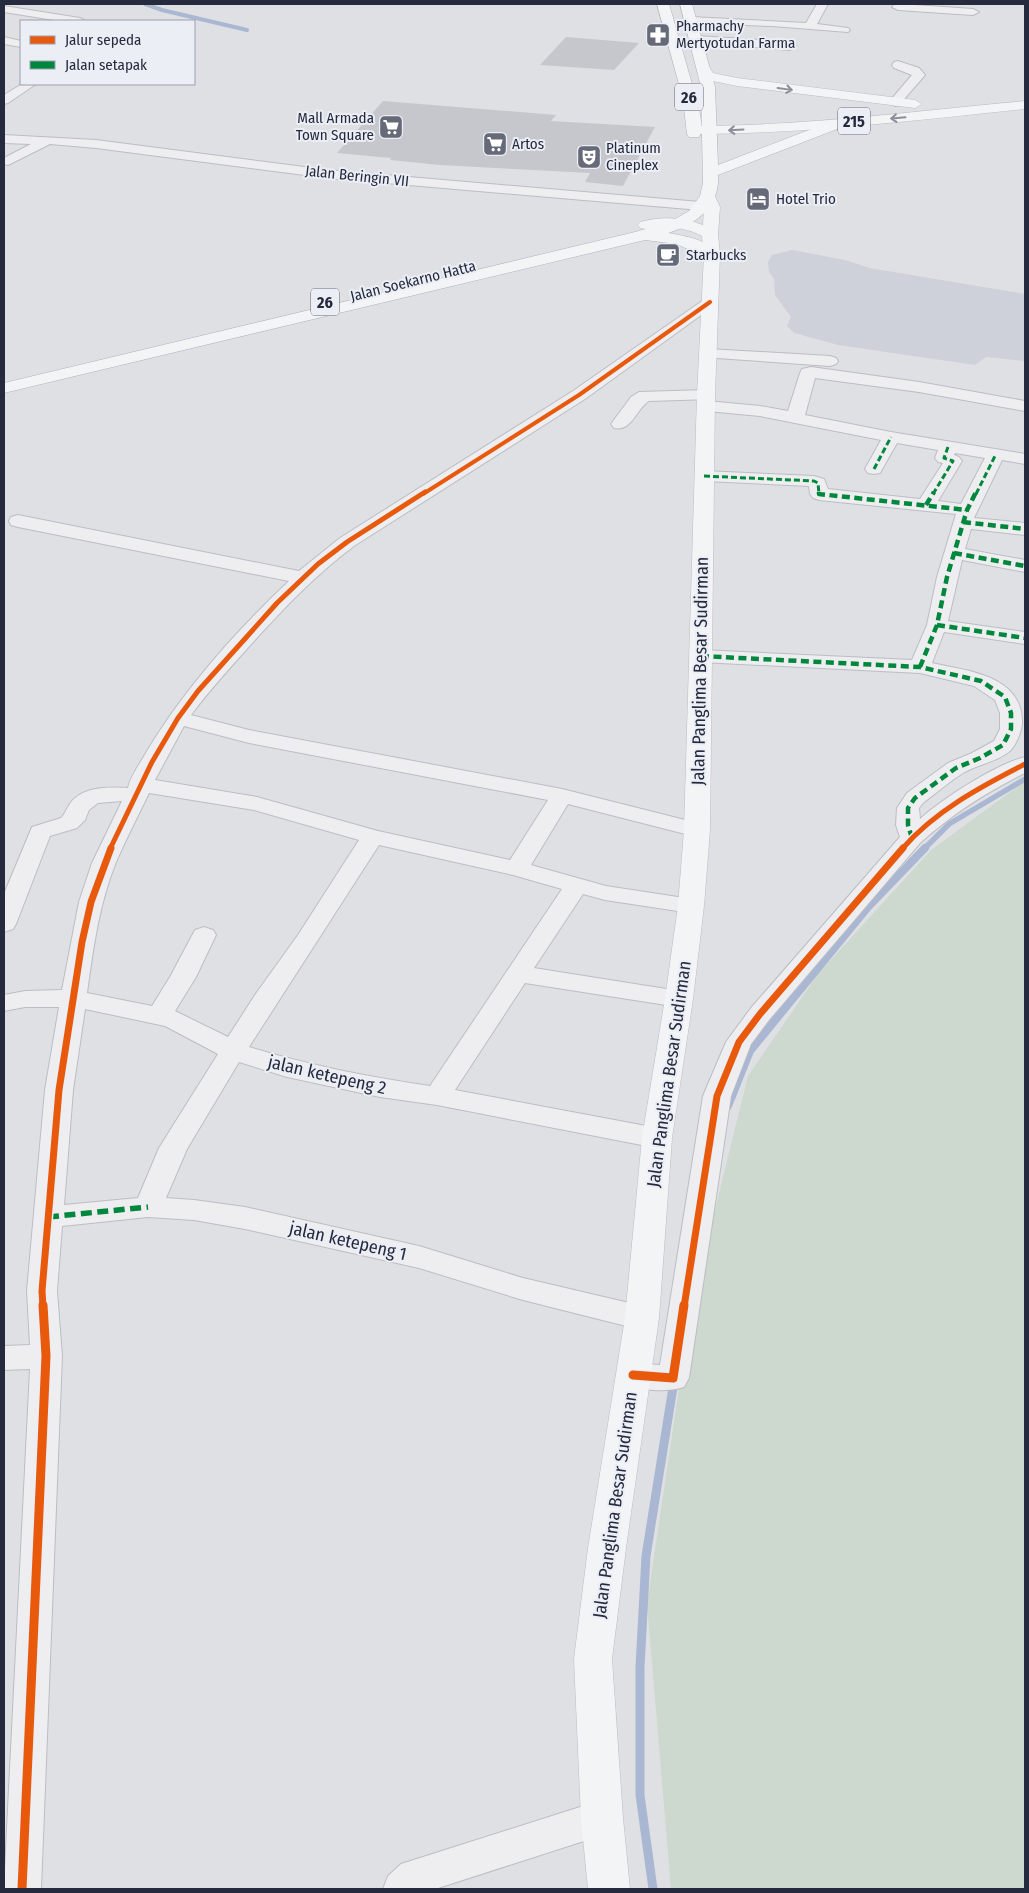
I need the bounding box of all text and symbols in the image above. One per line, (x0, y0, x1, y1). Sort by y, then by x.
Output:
place label: Pharmachy Mertyotudan Farma (676, 17, 795, 52)
legend (20, 20, 195, 85)
pharmacy icon: Pharmachy Mertyotudan Farma (645, 22, 671, 48)
text: Jalur sepeda (65, 31, 141, 49)
text: Jalan setapak (65, 56, 147, 74)
road number: 26 (675, 84, 703, 110)
one-way arrow (777, 84, 793, 94)
road number: 215 (838, 108, 870, 134)
place label: Mall Armada Town Square (296, 109, 374, 144)
one-way arrow (890, 113, 906, 122)
supermarket icon: Mall Armada Town Square (378, 114, 404, 140)
one-way arrow (728, 126, 744, 135)
supermarket icon: Artos (482, 131, 508, 157)
place label: Artos (512, 135, 544, 153)
place label: Platinum Cineplex (606, 139, 661, 174)
theatre icon: Platinum Cineplex (576, 144, 602, 170)
street label: Jalan Beringin VII (304, 162, 410, 190)
hotel icon: Hotel Trio (745, 186, 771, 212)
place label: Hotel Trio (776, 190, 836, 208)
cafe icon: Starbucks (655, 242, 681, 268)
place label: Starbucks (686, 246, 746, 264)
street label: Jalan Soekarno Hatta (348, 257, 478, 305)
road number: 26 (311, 288, 339, 316)
street label: Jalan Panglima Besar Sudirman (687, 556, 713, 786)
street label: Jalan Panglima Besar Sudirman (642, 959, 696, 1189)
street label: jalan ketepeng 2 (265, 1050, 388, 1099)
street label: jalan ketepeng 1 (286, 1217, 409, 1265)
street label: Jalan Panglima Besar Sudirman (588, 1390, 642, 1620)

